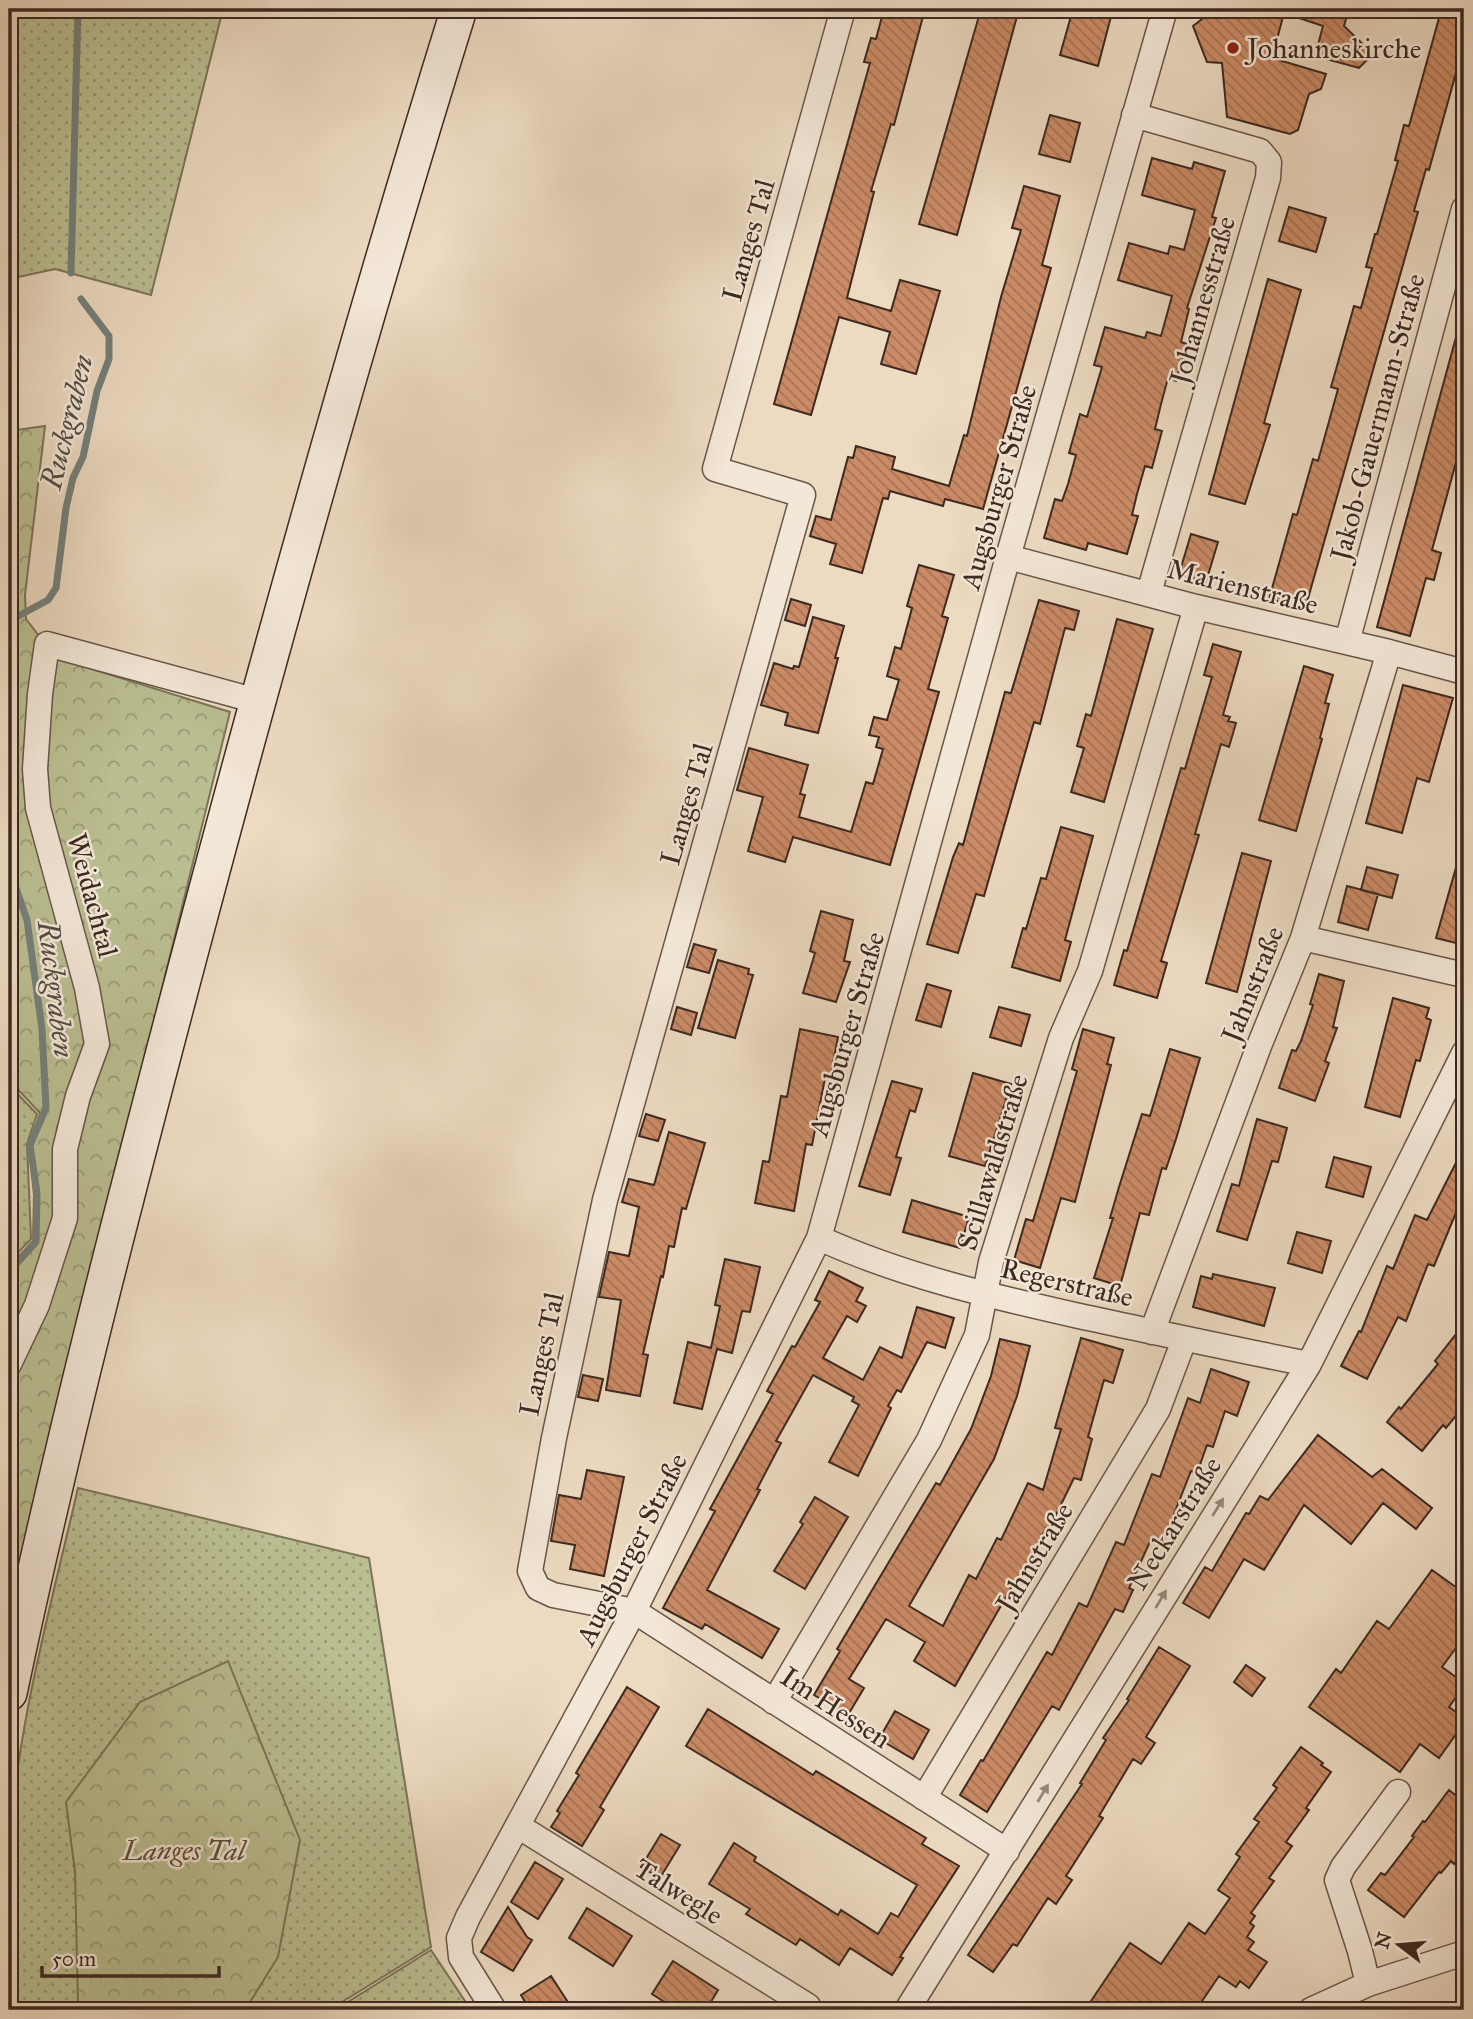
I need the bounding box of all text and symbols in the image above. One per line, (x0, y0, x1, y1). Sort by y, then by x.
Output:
place label: Johanneskirche (1244, 31, 1421, 66)
marker: Johanneskirche (1225, 40, 1241, 56)
street label: Langes Tal (714, 175, 783, 305)
street label: Johannesstraße (1161, 212, 1243, 391)
street label: Jakob-Gauermann-Straße (1322, 270, 1433, 567)
water label: Ruckgraben (33, 351, 101, 494)
street label: Augsburger Straße (952, 381, 1044, 595)
street label: Marienstraße (1164, 551, 1322, 622)
street label: Langes Tal (652, 739, 721, 869)
street label: Weidachtal (59, 829, 126, 961)
water label: Ruckgraben (30, 918, 82, 1060)
street label: Jahnstraße (1212, 921, 1292, 1050)
street label: Augsburger Straße (800, 928, 892, 1142)
street label: Scillawaldstraße (949, 1070, 1036, 1255)
street label: Regerstraße (997, 1250, 1137, 1315)
street label: Langes Tal (511, 1289, 572, 1419)
street label: Augsburger Straße (567, 1447, 695, 1652)
street label: Neckarstraße (1120, 1450, 1229, 1596)
street label: Jahnstraße (987, 1496, 1081, 1621)
one-way arrow (1212, 1498, 1225, 1517)
one-way arrow (1155, 1589, 1167, 1608)
street label: Im Hessen (774, 1659, 897, 1756)
one-way arrow (1037, 1784, 1049, 1803)
park label: Langes Tal (121, 1833, 248, 1868)
street label: Talwegle (628, 1850, 730, 1932)
north arrow (1364, 1910, 1434, 1980)
text: N (1370, 1930, 1396, 1951)
scale bar (42, 1935, 219, 1979)
text: 50 m (52, 1946, 97, 1972)

